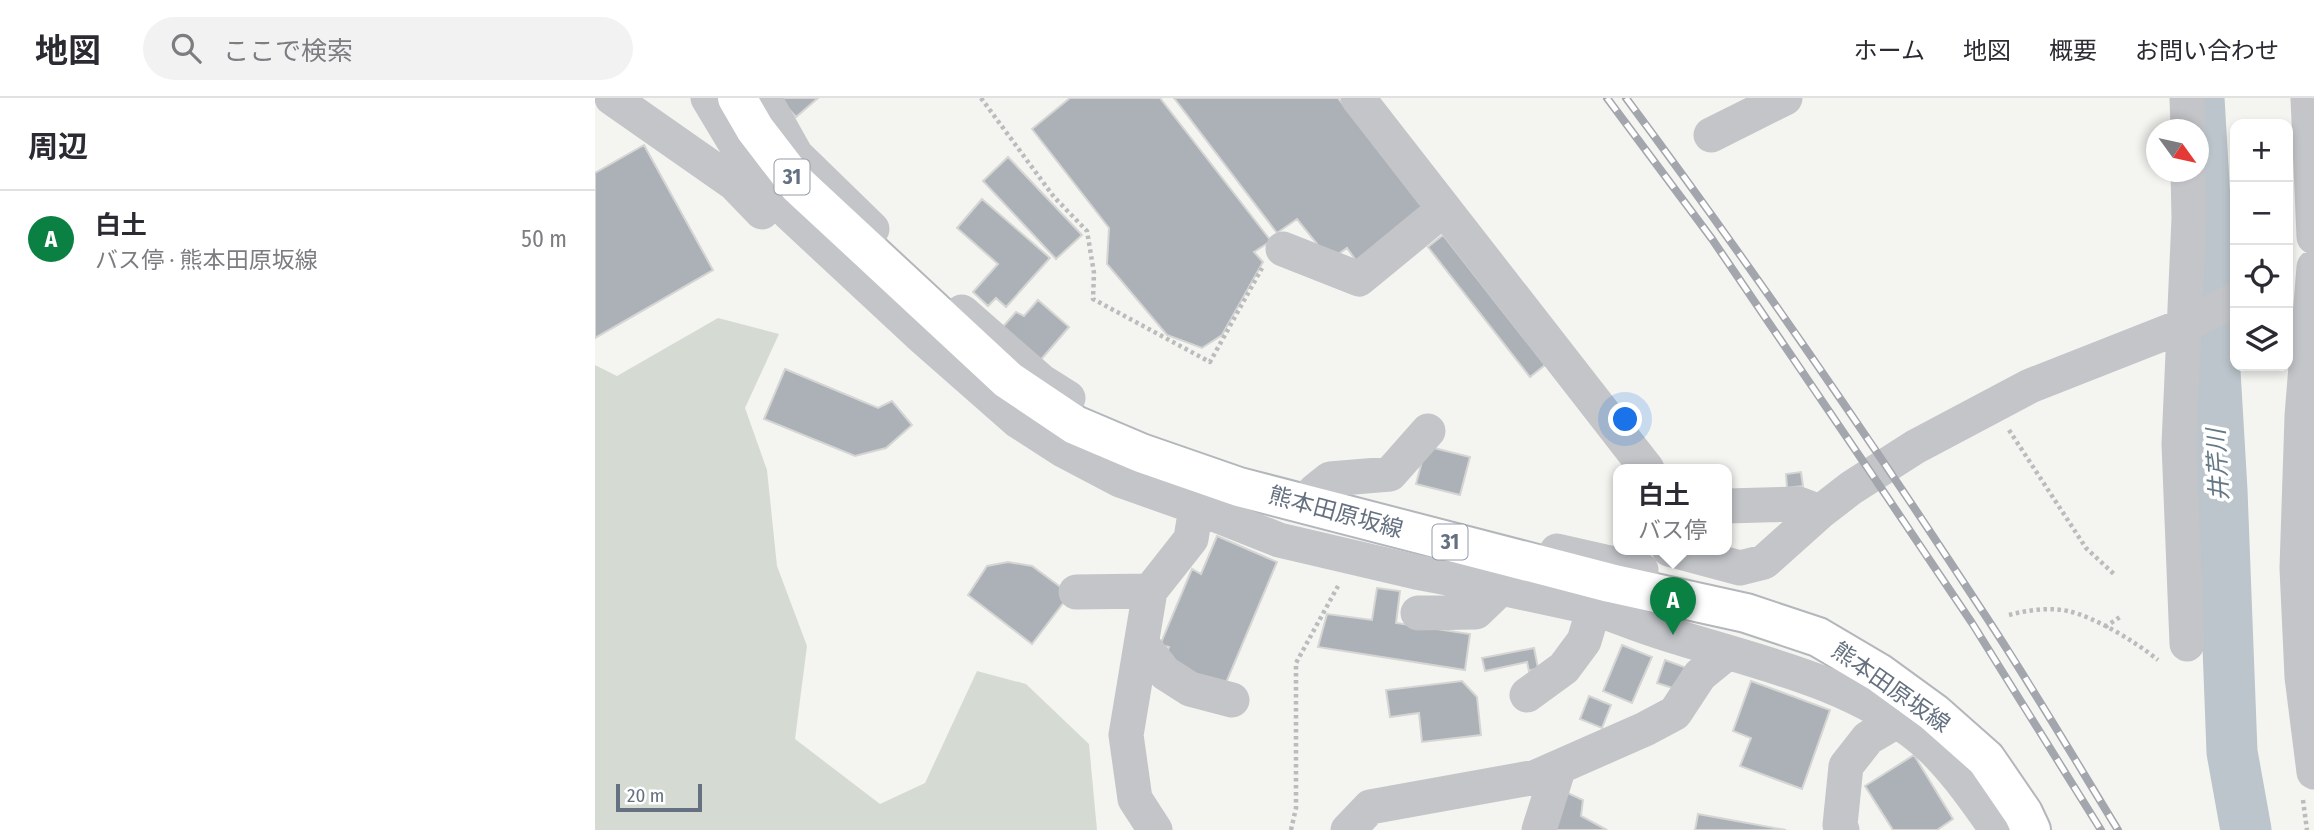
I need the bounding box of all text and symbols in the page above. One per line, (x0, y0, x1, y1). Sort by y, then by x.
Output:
search box (143, 17, 633, 80)
icon: search (167, 29, 205, 67)
text: 地図 (35, 31, 101, 71)
text: ここで検索 (223, 36, 353, 67)
text: ホーム (1854, 37, 1925, 65)
text: 地図 (1963, 37, 2011, 65)
text: 概要 (2049, 37, 2097, 65)
text: お問い合わせ (2135, 37, 2279, 65)
north arrow (2146, 119, 2209, 182)
map controls (2230, 119, 2293, 371)
button: + (2230, 119, 2293, 182)
text: 周辺 (28, 129, 88, 165)
road number: 31 (775, 160, 809, 194)
button: − (2230, 182, 2293, 245)
text: 白土 (95, 210, 147, 241)
text: A (45, 225, 57, 253)
text: 50 m (521, 225, 567, 253)
button: locate (2230, 245, 2293, 308)
text: バス停 · 熊本田原坂線 (95, 246, 318, 274)
button: layers (2230, 308, 2293, 371)
your location (1608, 402, 1642, 436)
water label: 井芹川 (2202, 425, 2234, 502)
popup (1613, 464, 1732, 555)
text: 白土 (1638, 480, 1690, 511)
street label: 熊本田原坂線 (1266, 481, 1406, 543)
text: バス停 (1638, 516, 1707, 544)
road number: 31 (1433, 524, 1467, 560)
pin: A (1650, 577, 1696, 635)
street label: 熊本田原坂線 (1826, 636, 1956, 738)
scale bar (616, 781, 702, 813)
text: 20 m (627, 784, 664, 807)

